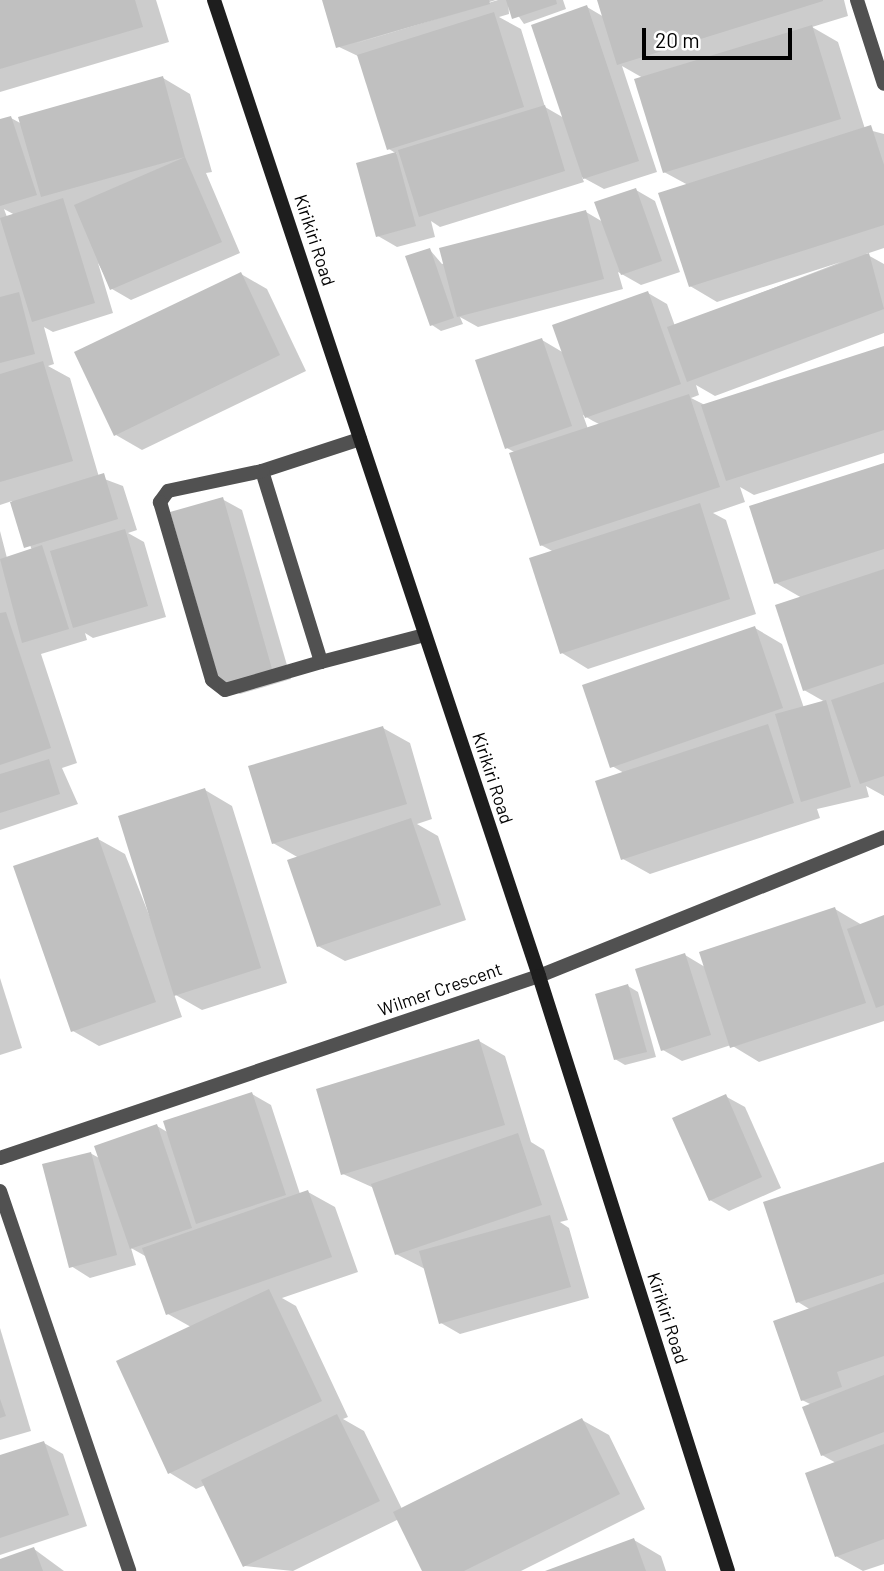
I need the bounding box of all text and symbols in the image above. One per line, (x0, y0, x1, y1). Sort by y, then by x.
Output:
scale bar (646, 14, 796, 58)
text: 20 m (655, 27, 700, 52)
street label: Kirikiri Road (290, 192, 340, 288)
street label: Kirikiri Road (468, 730, 518, 826)
street label: Wilmer Crescent (375, 958, 505, 1020)
street label: Kirikiri Road (643, 1270, 693, 1366)

